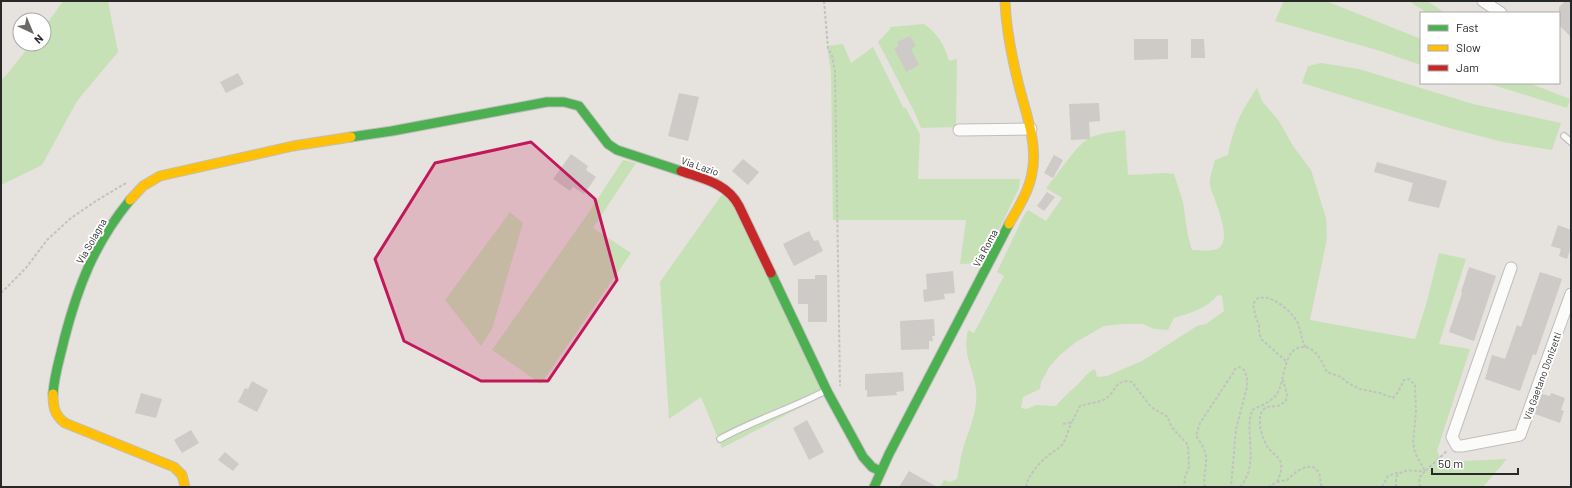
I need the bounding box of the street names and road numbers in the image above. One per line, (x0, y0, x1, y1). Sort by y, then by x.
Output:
street label: Via Lazio (680, 154, 720, 178)
street label: Via Solagna (73, 216, 109, 266)
street label: Via Roma (970, 227, 1000, 269)
street label: Via Gaetano Donizetti (1521, 330, 1563, 422)

